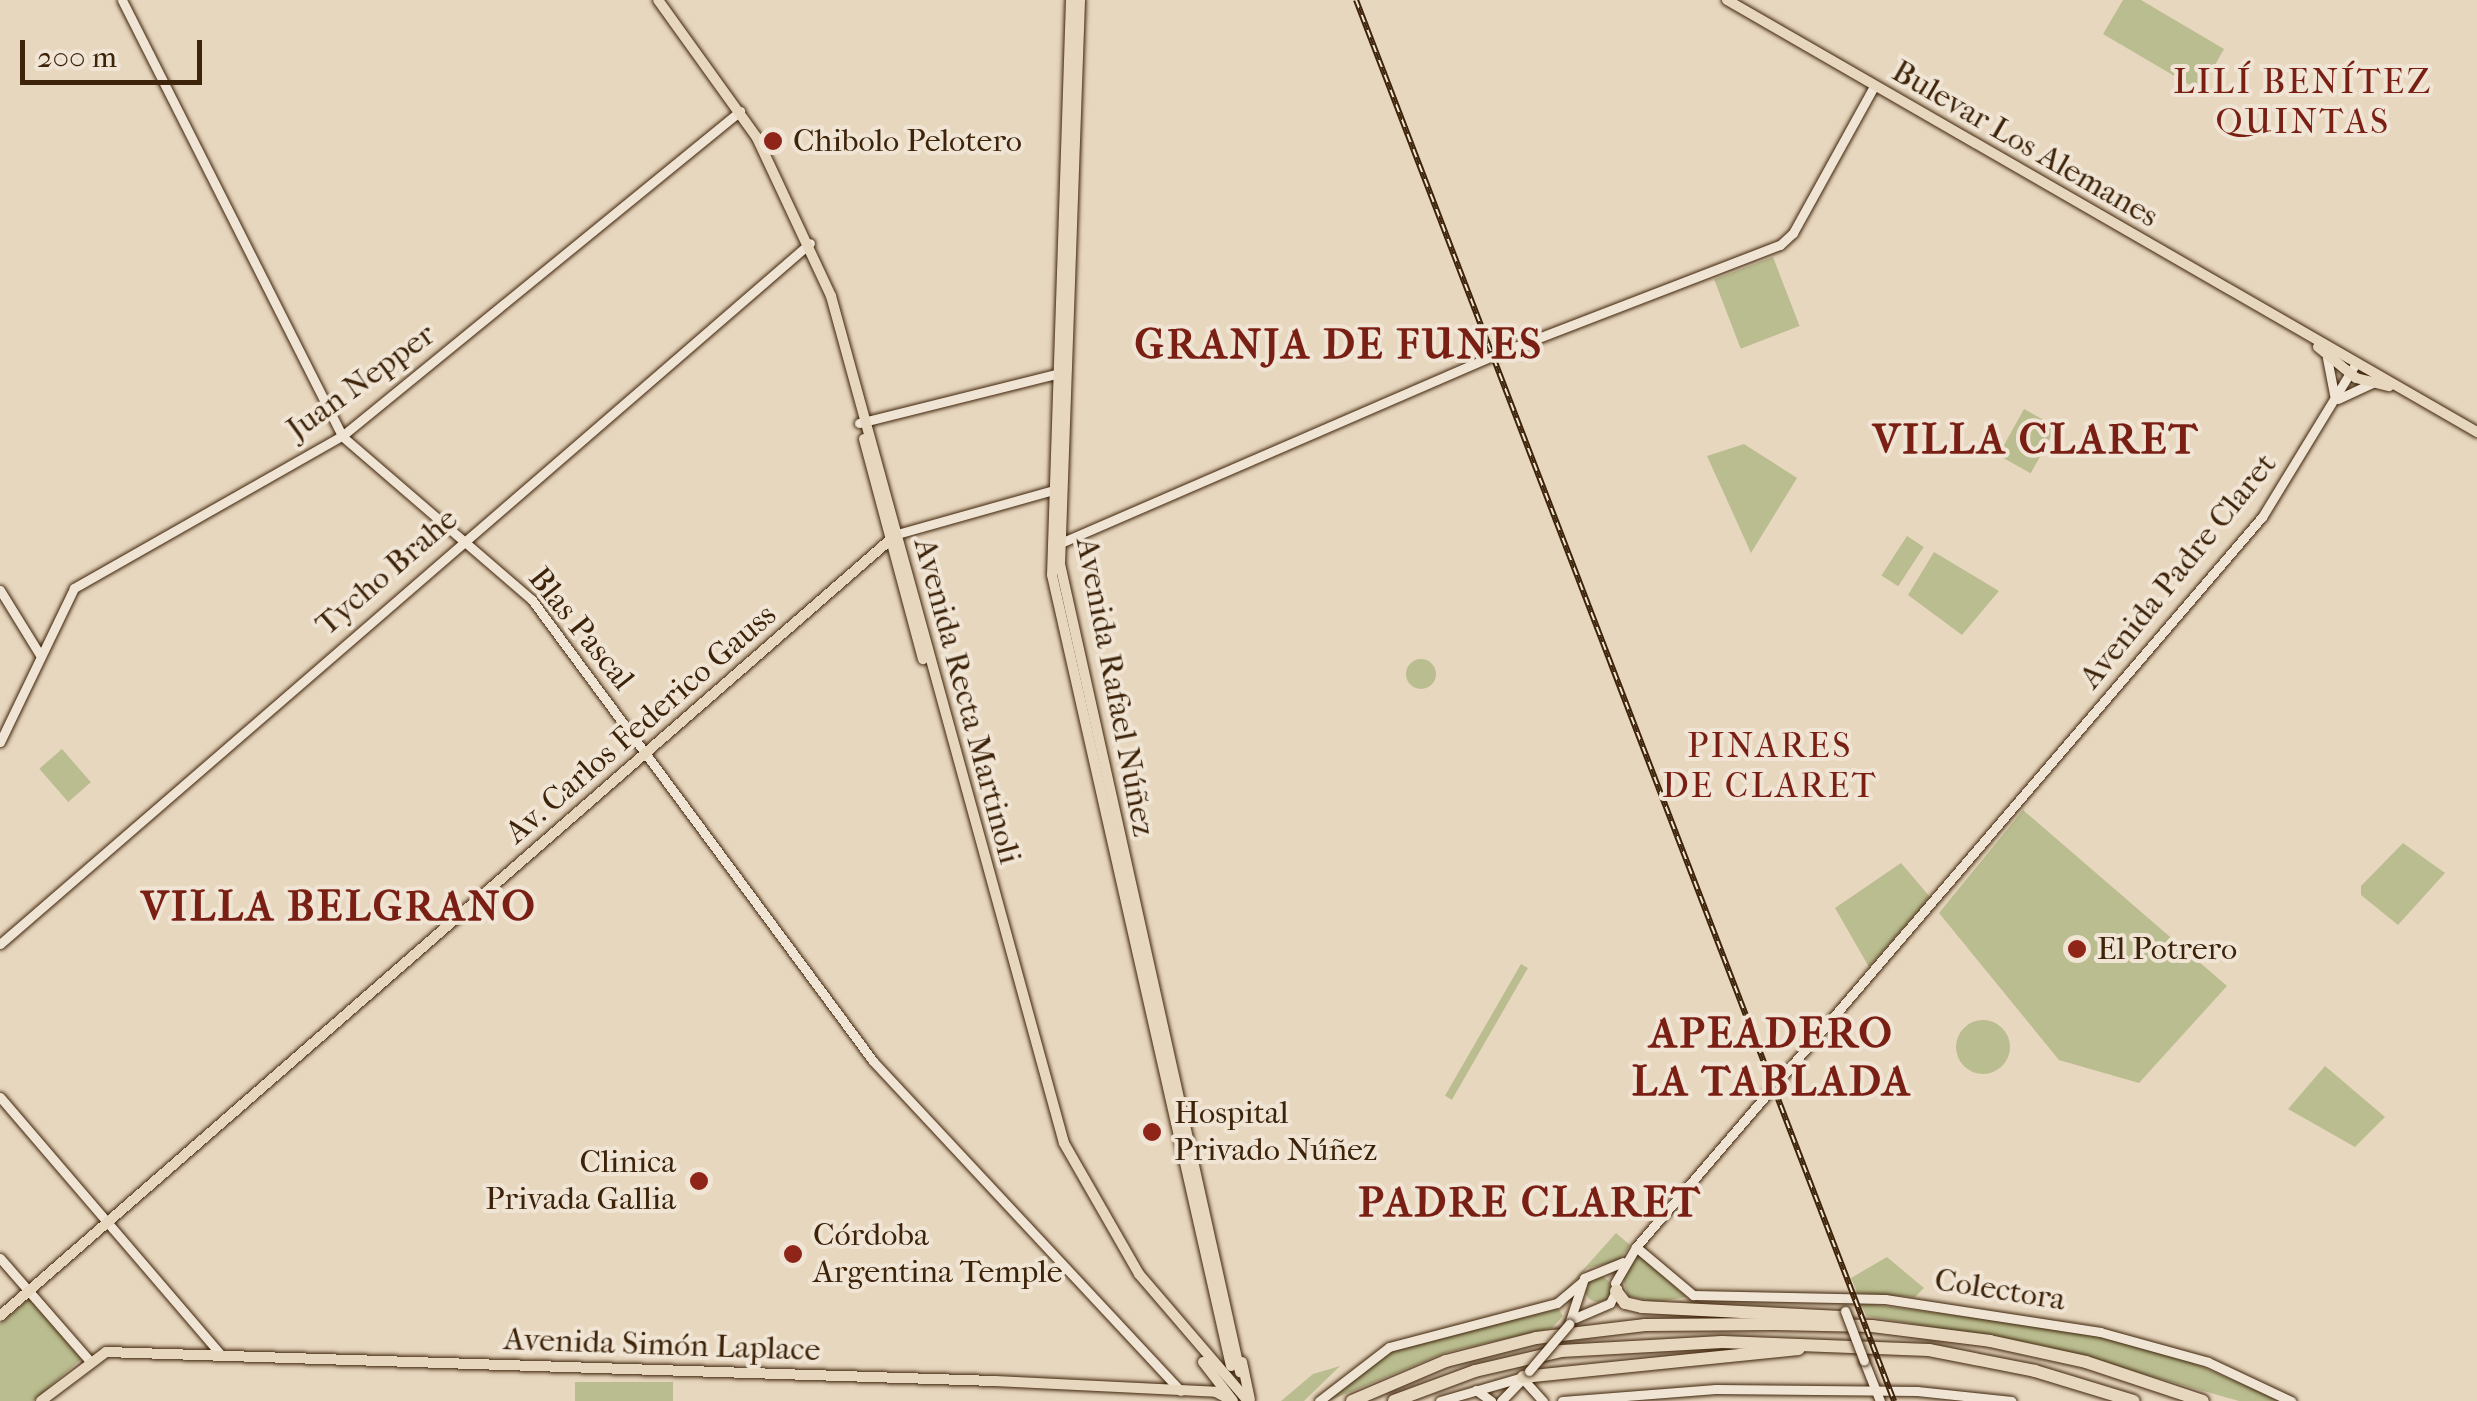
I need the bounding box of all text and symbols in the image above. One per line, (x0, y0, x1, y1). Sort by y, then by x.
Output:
scale bar (25, 20, 208, 82)
text: 200 m (37, 40, 117, 75)
street label: Bulevar Los Alemanes (1885, 52, 2165, 236)
district label: LILÍ BENÍTEZ QUINTAS (2173, 61, 2433, 143)
place label: Chibolo Pelotero (793, 122, 1022, 160)
marker: Chibolo Pelotero (762, 130, 784, 152)
street label: Juan Nepper (280, 315, 442, 449)
district label: GRANJA DE FUNES (1135, 320, 1543, 370)
district label: VILLA CLARET (1872, 415, 2200, 465)
street label: Avenida Padre Claret (2071, 446, 2285, 696)
street label: Tycho Brahe (308, 500, 466, 644)
street label: Avenida Recta Martinoli (905, 534, 1029, 868)
street label: Avenida Rafael Núñez (1067, 534, 1163, 840)
street label: Blas Pascal (520, 560, 642, 698)
street label: Av. Carlos Federico Gauss (498, 596, 784, 852)
district label: PINARES DE CLARET (1662, 725, 1878, 807)
district label: VILLA BELGRANO (141, 882, 537, 932)
place label: El Potrero (2097, 930, 2237, 968)
marker: El Potrero (2066, 938, 2088, 960)
district label: APEADERO LA TABLADA (1632, 1009, 1912, 1108)
place label: Hospital Privado Núñez (1174, 1095, 1377, 1170)
marker: Hospital Privado Núñez (1139, 1119, 1165, 1145)
place label: Clinica Privada Gallia (485, 1144, 676, 1219)
marker: Clinica Privada Gallia (686, 1168, 712, 1194)
district label: PADRE CLARET (1358, 1178, 1702, 1228)
place label: Córdoba Argentina Temple (813, 1217, 1062, 1292)
marker: Córdoba Argentina Temple (782, 1243, 804, 1265)
street label: Colectora (1932, 1261, 2068, 1319)
street label: Avenida Simón Laplace (503, 1320, 821, 1370)

